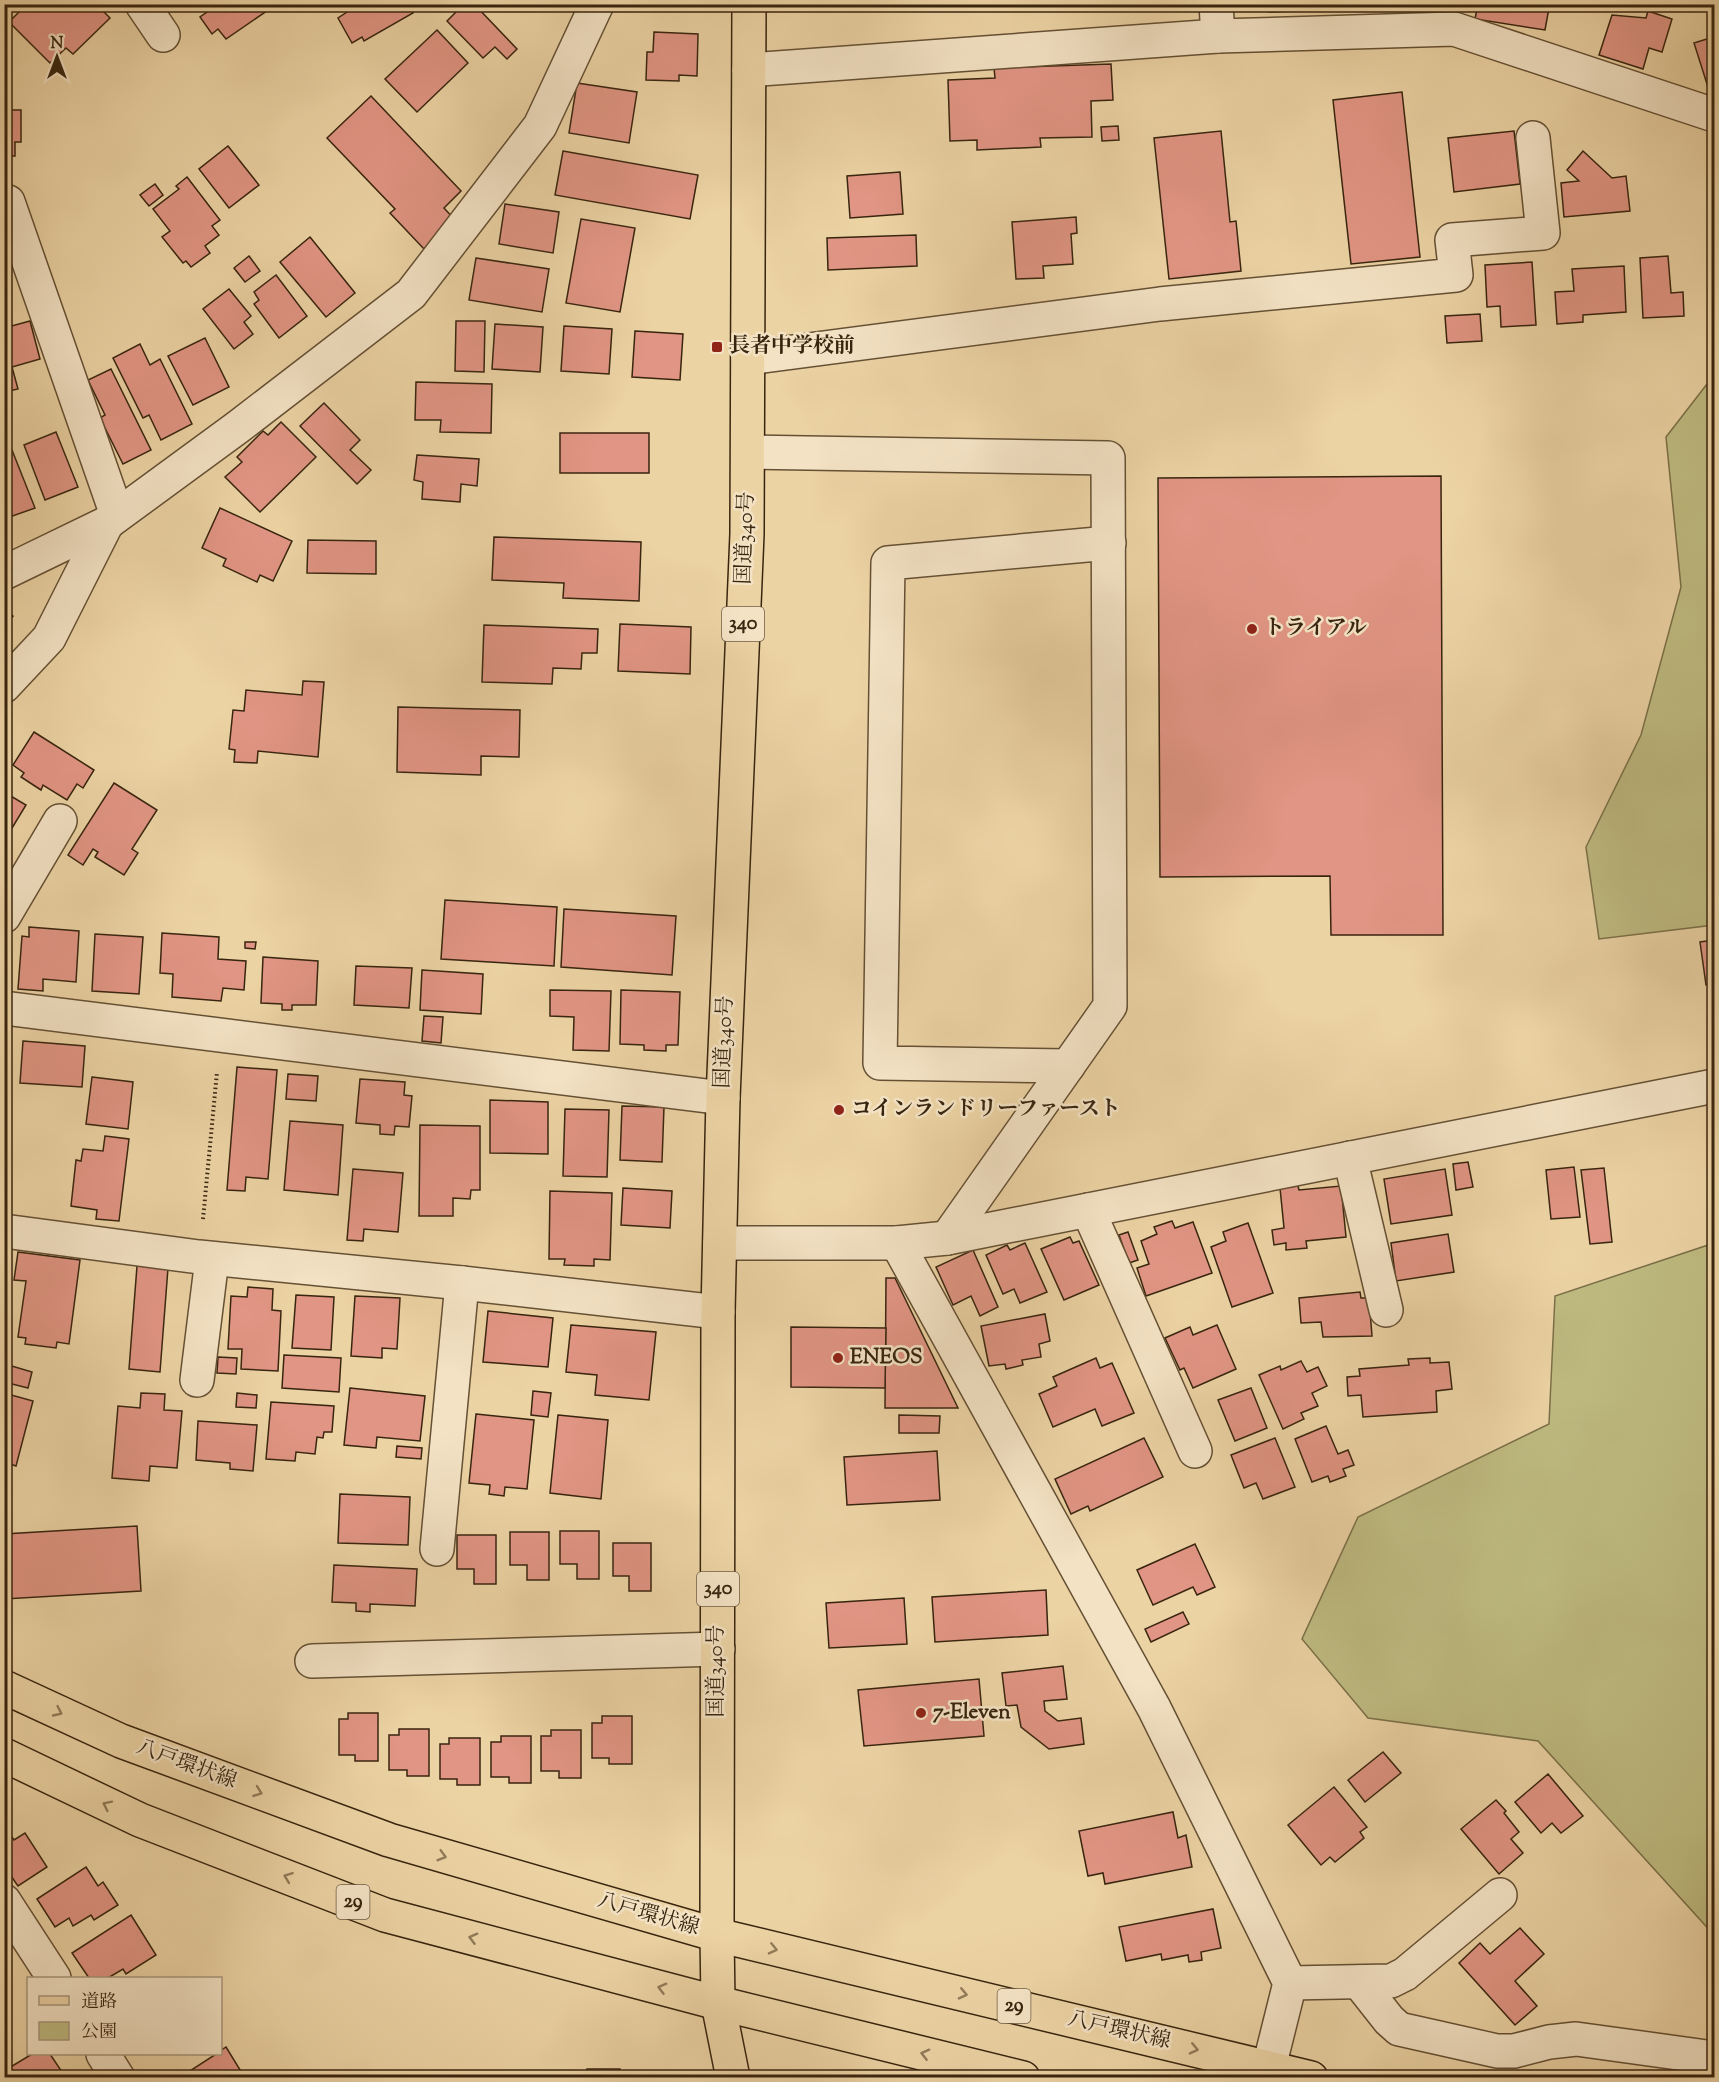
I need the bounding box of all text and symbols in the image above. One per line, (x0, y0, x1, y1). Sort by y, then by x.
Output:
north arrow (27, 27, 87, 87)
text: N (51, 33, 64, 56)
place label: 長者中学校前 (729, 332, 855, 362)
marker: 長者中学校前 (710, 340, 724, 354)
street label: 国道340号 (729, 491, 763, 585)
road number: 340 (722, 607, 764, 641)
place label: トライアル (1264, 614, 1367, 644)
marker: トライアル (1245, 622, 1259, 636)
street label: 国道340号 (708, 995, 742, 1089)
place label: コインランドリーファースト (851, 1095, 1121, 1125)
marker: コインランドリーファースト (832, 1103, 846, 1117)
place label: ENEOS (850, 1343, 923, 1373)
marker: ENEOS (831, 1351, 845, 1365)
road number: 340 (697, 1572, 739, 1606)
street label: 国道340号 (702, 1625, 732, 1718)
place label: 7-Eleven (933, 1698, 1011, 1728)
one-way arrow (51, 1704, 62, 1716)
marker: 7-Eleven (914, 1706, 928, 1720)
street label: 八戸環状線 (132, 1733, 240, 1797)
one-way arrow (252, 1784, 263, 1797)
one-way arrow (103, 1800, 114, 1812)
one-way arrow (436, 1849, 447, 1861)
one-way arrow (283, 1872, 294, 1885)
road number: 29 (336, 1885, 370, 1919)
street label: 八戸環状線 (593, 1886, 703, 1944)
one-way arrow (468, 1933, 479, 1945)
one-way arrow (768, 1941, 778, 1954)
legend (27, 1977, 222, 2055)
one-way arrow (657, 1983, 667, 1995)
one-way arrow (958, 1987, 968, 2000)
road number: 29 (998, 1989, 1030, 2023)
text: 道路 (81, 1990, 117, 2016)
street label: 八戸環状線 (1064, 2005, 1174, 2057)
text: 公園 (81, 2020, 117, 2046)
one-way arrow (1188, 2042, 1198, 2055)
one-way arrow (921, 2048, 931, 2061)

